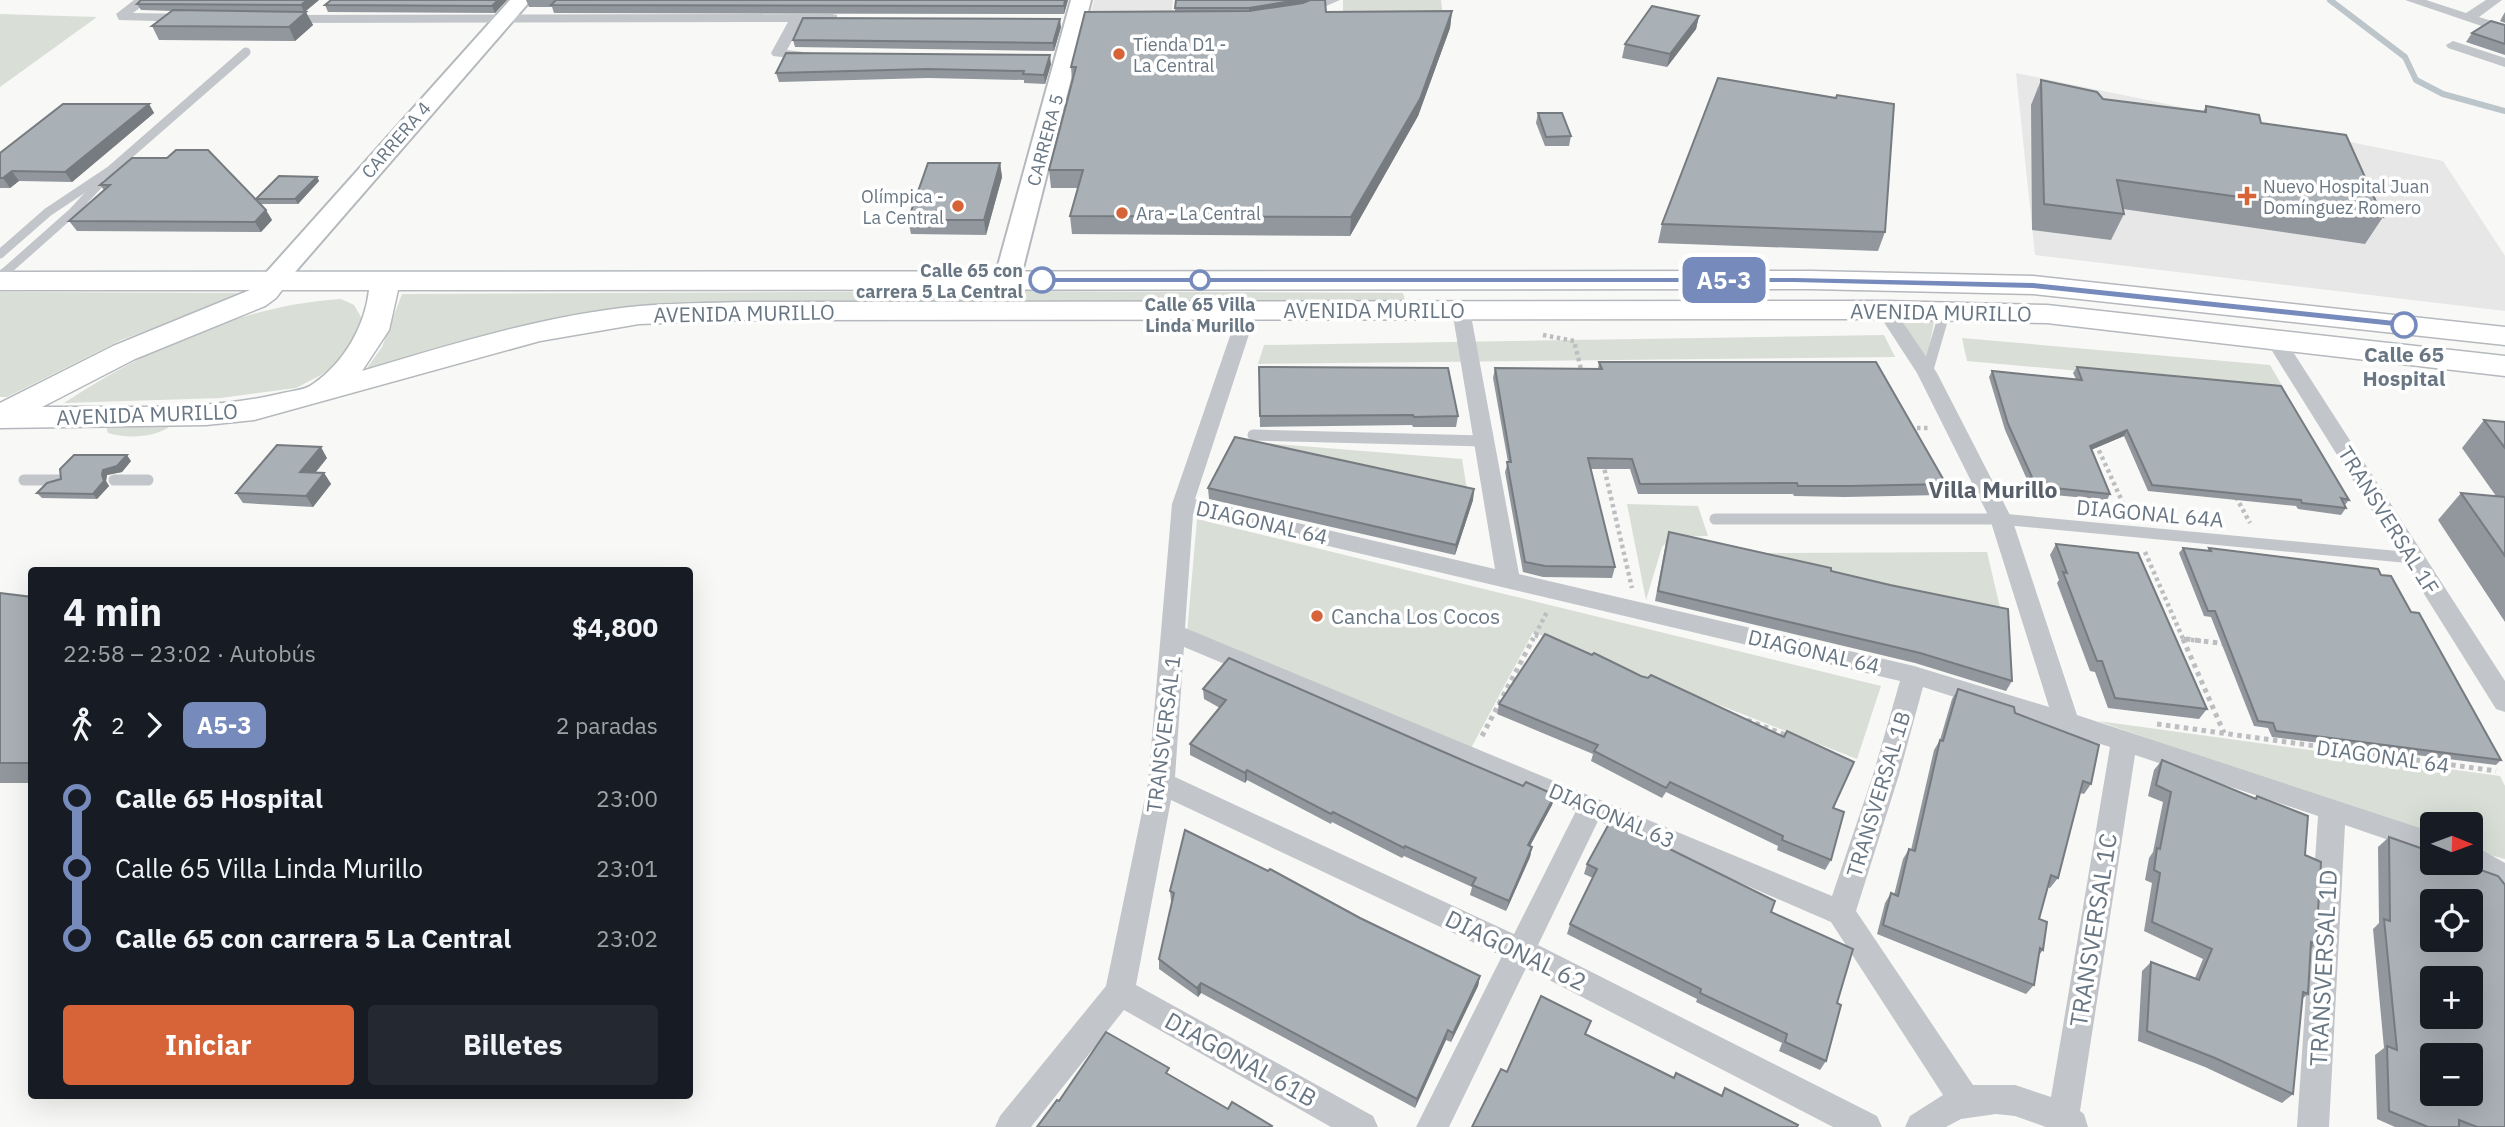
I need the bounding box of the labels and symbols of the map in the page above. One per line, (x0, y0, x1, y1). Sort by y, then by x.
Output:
place label: Tienda D1 - La Central (1133, 33, 1227, 77)
marker: Tienda D1 - La Central (1111, 46, 1127, 62)
street label: CARRERA 5 (1022, 91, 1068, 189)
street label: CARRERA 4 (356, 97, 436, 183)
place label: Nuevo Hospital Juan Domínguez Romero (2263, 175, 2430, 219)
place label: Olímpica - La Central (861, 185, 944, 229)
marker: Nuevo Hospital Juan Domínguez Romero (2237, 186, 2257, 206)
marker: Olímpica - La Central (950, 198, 966, 214)
place label: Ara - La Central (1136, 202, 1261, 225)
marker: Ara - La Central (1114, 205, 1130, 221)
line badge: A5-3 (1675, 257, 1773, 303)
place label: Calle 65 con carrera 5 La Central (856, 259, 1024, 303)
marker: Calle 65 con carrera 5 La Central (1029, 267, 1055, 293)
marker: Calle 65 Villa Linda Murillo (1190, 270, 1210, 290)
place label: Calle 65 Villa Linda Murillo (1145, 293, 1255, 337)
street label: AVENIDA MURILLO (1283, 296, 1465, 324)
street label: AVENIDA MURILLO (1850, 296, 2032, 328)
street label: AVENIDA MURILLO (653, 297, 835, 329)
marker: Calle 65 Hospital (2391, 312, 2417, 338)
place label: Calle 65 Hospital (2363, 340, 2445, 392)
street label: AVENIDA MURILLO (56, 397, 238, 431)
street label: TRANSVERSAL 1F (2332, 441, 2446, 599)
district label: Villa Murillo (1929, 474, 2057, 504)
street label: DIAGONAL 64 (1194, 493, 1330, 551)
street label: DIAGONAL 64A (2075, 493, 2225, 533)
place label: Cancha Los Cocos (1331, 602, 1500, 630)
marker: Cancha Los Cocos (1309, 608, 1325, 624)
street label: DIAGONAL 64 (1746, 622, 1882, 680)
street label: TRANSVERSAL 1 (1139, 654, 1187, 814)
street label: TRANSVERSAL 1B (1839, 708, 1917, 880)
street label: DIAGONAL 64 (2315, 733, 2451, 779)
street label: DIAGONAL 63 (1545, 776, 1679, 854)
north arrow (2420, 812, 2483, 875)
street label: TRANSVERSAL 1C (2062, 831, 2124, 1029)
street label: TRANSVERSAL 1D (2302, 869, 2344, 1067)
street label: DIAGONAL 62 (1440, 902, 1592, 998)
street label: DIAGONAL 61B (1159, 1004, 1323, 1114)

